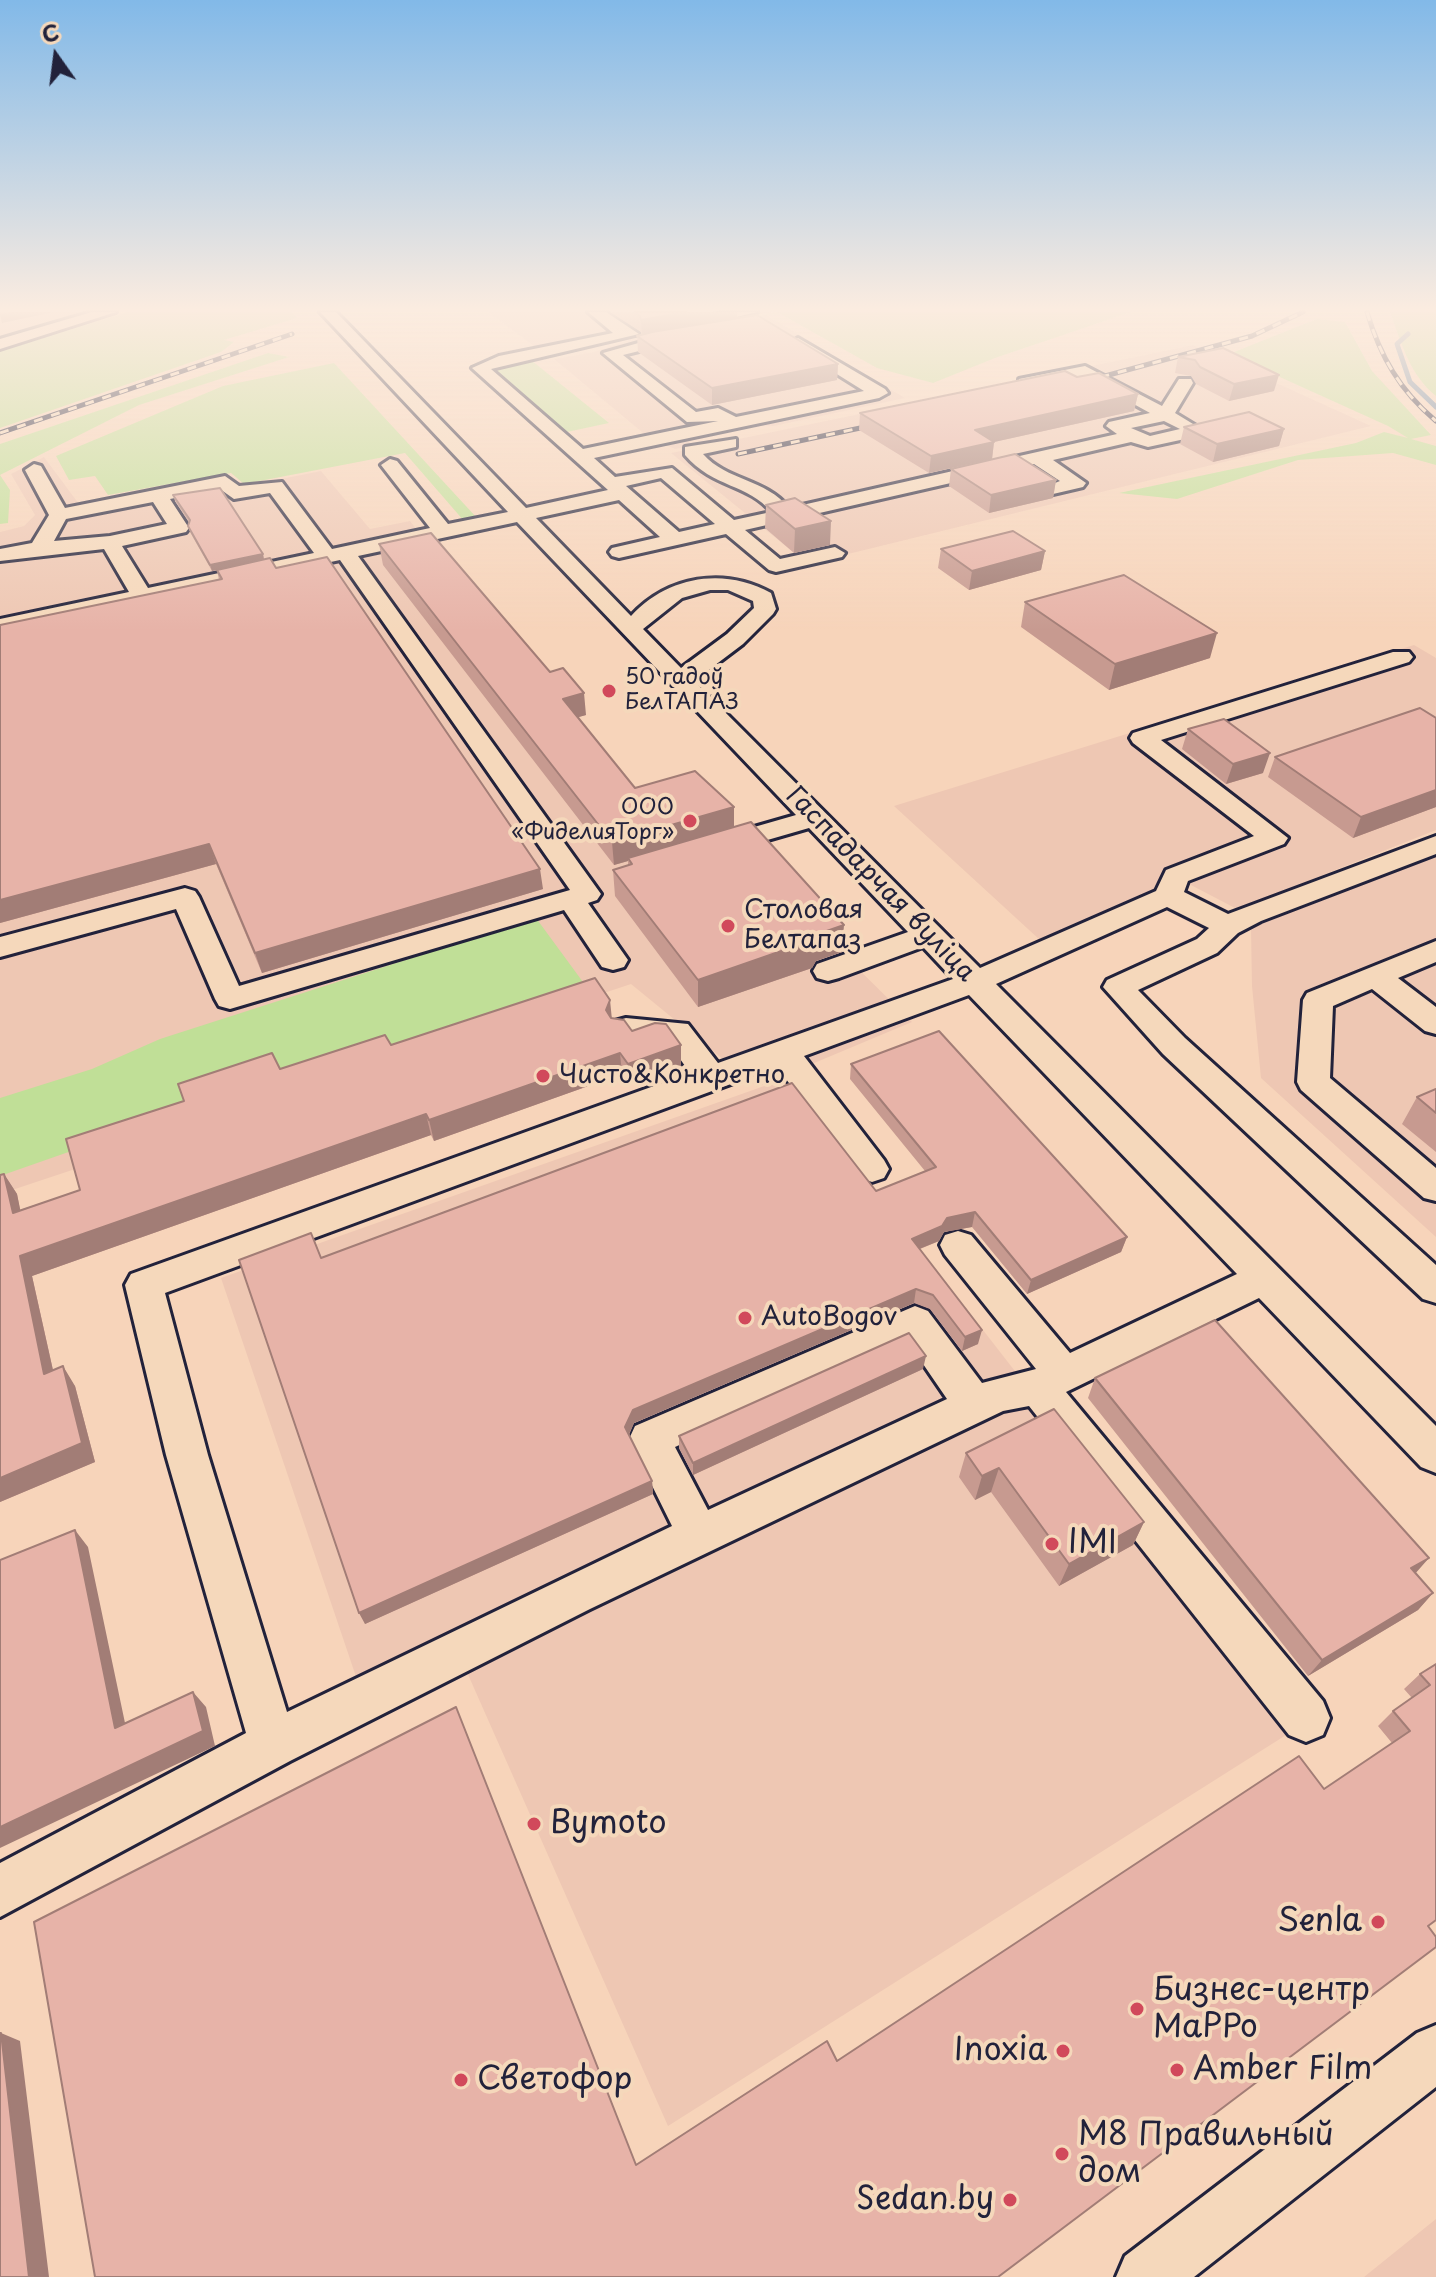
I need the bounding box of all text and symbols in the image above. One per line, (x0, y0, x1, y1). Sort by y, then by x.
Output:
text: С (38, 14, 62, 50)
north arrow (16, 16, 96, 96)
place label: 50 гадоў БелТАПАЗ (625, 665, 739, 716)
marker: 50 гадоў БелТАПАЗ (600, 682, 618, 700)
street label: Гаспадарчая вуліца (779, 781, 981, 989)
place label: ООО «ФиделияТорг» (511, 795, 674, 846)
marker: ООО «ФиделияТорг» (681, 812, 699, 830)
place label: Столовая Белтапаз (744, 895, 863, 956)
marker: Столовая Белтапаз (719, 917, 737, 935)
place label: Чисто&Конкретно (559, 1060, 785, 1092)
marker: Чисто&Конкретно (534, 1067, 552, 1085)
place label: AutoBogov (761, 1302, 897, 1334)
marker: AutoBogov (736, 1309, 754, 1327)
place label: IMI (1068, 1525, 1117, 1563)
marker: IMI (1043, 1535, 1061, 1553)
place label: Bymoto (550, 1805, 667, 1843)
marker: Bymoto (525, 1815, 543, 1833)
place label: Senla (1277, 1903, 1362, 1941)
marker: Senla (1369, 1913, 1387, 1931)
place label: Бизнес-центр МаРРо (1153, 1972, 1370, 2047)
marker: Бизнес-центр МаРРо (1128, 2000, 1146, 2018)
place label: Inoxia (954, 2032, 1047, 2070)
marker: Inoxia (1054, 2042, 1072, 2060)
place label: Amber Film (1193, 2051, 1372, 2089)
place label: Светофор (477, 2061, 632, 2099)
marker: Amber Film (1168, 2061, 1186, 2079)
marker: Светофор (452, 2071, 470, 2089)
place label: М8 Правильный дом (1078, 2117, 1334, 2192)
marker: М8 Правильный дом (1053, 2145, 1071, 2163)
place label: Sedan.by (856, 2181, 994, 2219)
marker: Sedan.by (1001, 2191, 1019, 2209)

